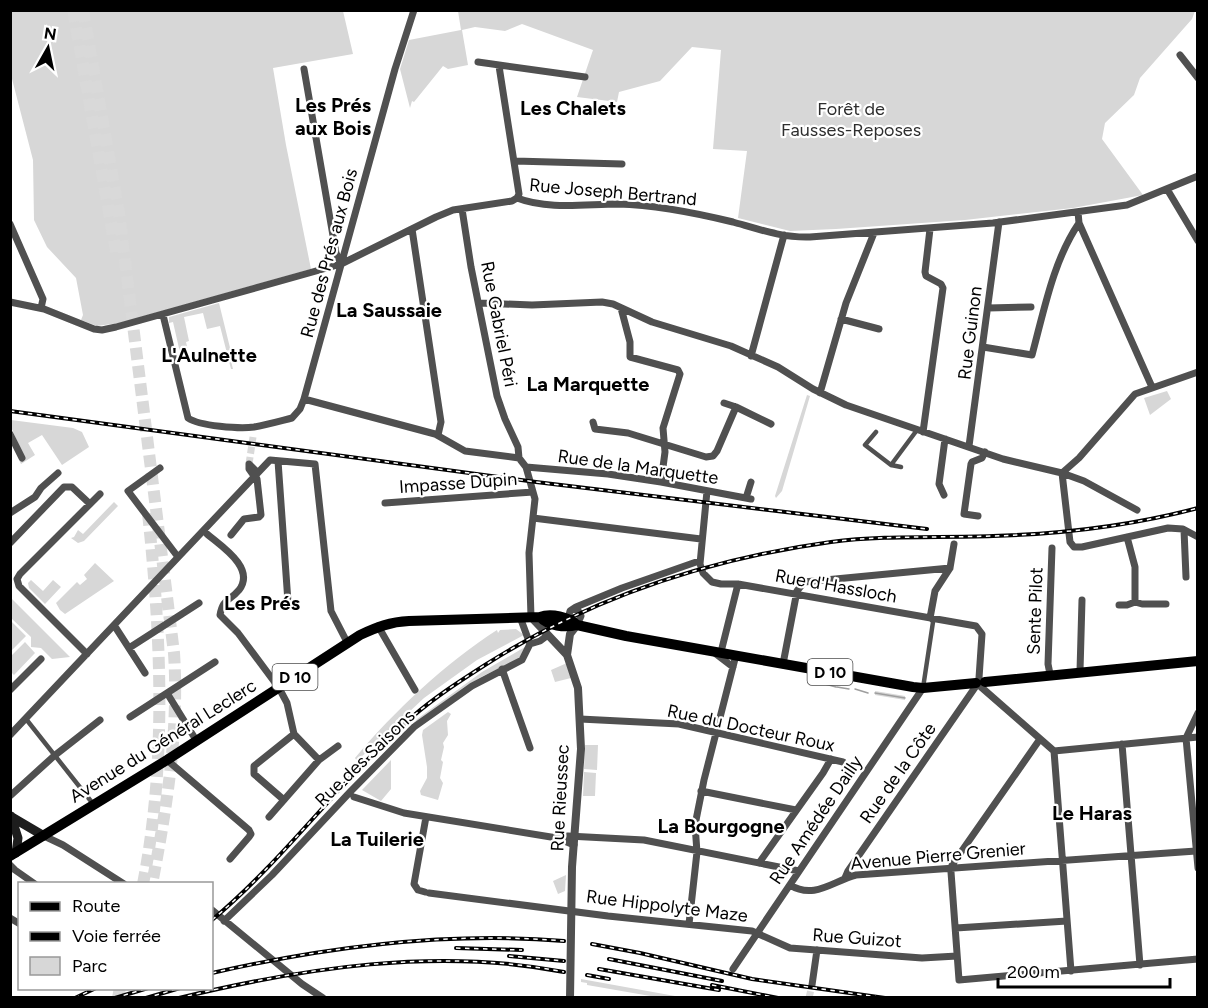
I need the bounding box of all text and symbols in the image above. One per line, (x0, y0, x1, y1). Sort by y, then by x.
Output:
north arrow (18, 18, 78, 78)
text: N (43, 23, 58, 44)
district label: Les Prés aux Bois (295, 93, 371, 140)
district label: Les Chalets (520, 96, 626, 120)
park label: Forêt de Fausses-Reposes (781, 98, 921, 141)
street label: Rue des Prés aux Bois (296, 166, 362, 340)
street label: Rue Joseph Bertrand (528, 174, 698, 210)
street label: Rue Gabriel Péri (476, 259, 522, 389)
street label: Rue Guinon (953, 285, 987, 381)
district label: La Saussaie (336, 298, 442, 322)
district label: L'Aulnette (161, 343, 257, 367)
district label: La Marquette (527, 372, 649, 396)
street label: Rue de la Marquette (556, 445, 720, 489)
street label: Impasse Dupin (398, 468, 518, 498)
street label: Rue d'Hassloch (773, 564, 899, 608)
street label: Sente Pilot (1022, 567, 1048, 655)
district label: Les Prés (224, 591, 300, 615)
road number: D 10 (808, 659, 852, 685)
road number: D 10 (272, 664, 318, 690)
street label: Avenue du Général Leclerc (66, 674, 261, 808)
street label: Rue du Docteur Roux (665, 699, 837, 757)
street label: Rue des Saisons (310, 705, 420, 811)
street label: Rue de la Côte (855, 718, 941, 828)
street label: Rue Rieussec (546, 744, 574, 852)
street label: Rue Amédée Dailly (765, 751, 868, 889)
district label: Le Haras (1052, 801, 1132, 825)
district label: La Bourgogne (657, 814, 785, 838)
district label: La Tuilerie (330, 827, 424, 851)
street label: Avenue Pierre Grenier (849, 837, 1027, 875)
legend (18, 882, 213, 990)
street label: Rue Hippolyte Maze (585, 885, 749, 927)
text: Route (72, 895, 121, 917)
street label: Rue Guizot (812, 924, 903, 952)
text: Voie ferrée (72, 925, 161, 947)
scale bar (998, 951, 1170, 989)
text: Parc (72, 955, 108, 977)
text: 200 m (1007, 961, 1060, 983)

